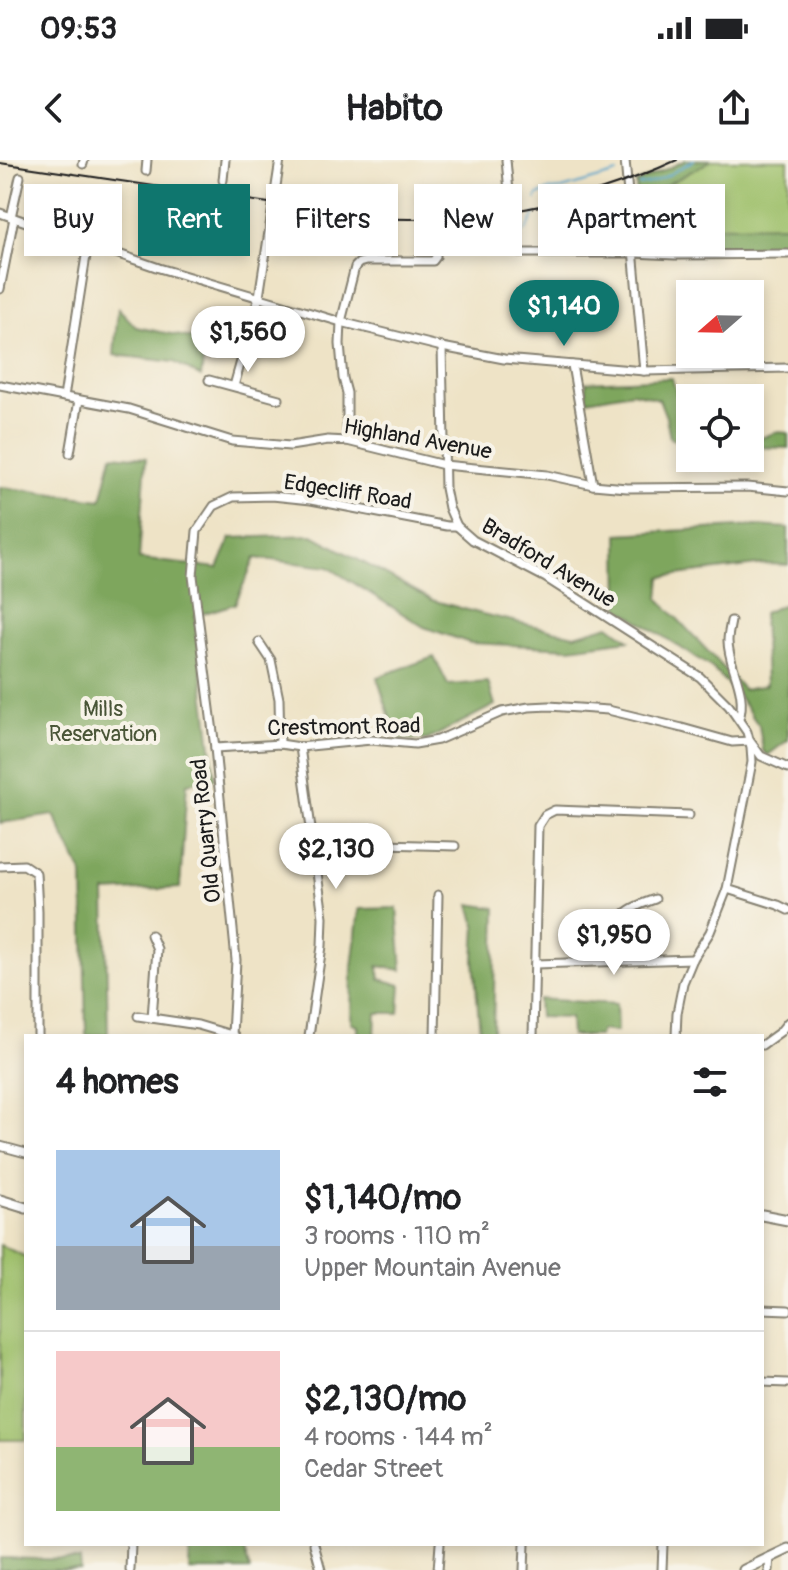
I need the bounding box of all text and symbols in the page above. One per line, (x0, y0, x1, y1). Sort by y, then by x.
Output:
text: 09:53 (40, 10, 117, 47)
icon: back (32, 86, 76, 130)
text: Habito (345, 86, 443, 131)
icon: share (712, 86, 756, 130)
chip: Buy (24, 184, 122, 256)
chip: Rent (138, 184, 250, 256)
chip: Filters (266, 184, 398, 256)
chip: New (414, 184, 522, 256)
chip: Apartment (538, 184, 725, 256)
pin: $1,140 (499, 280, 629, 348)
north arrow (676, 280, 764, 368)
map controls (676, 280, 764, 472)
text: $1,140 (527, 290, 601, 322)
pin: $1,560 (183, 306, 313, 374)
text: $1,560 (209, 316, 287, 348)
button: locate (676, 384, 764, 472)
street label: Highland Avenue (342, 412, 494, 466)
street label: Edgecliff Road (282, 468, 414, 516)
street label: Bradford Avenue (476, 512, 621, 614)
park label: Mills Reservation (49, 695, 157, 748)
street label: Crestmont Road (267, 712, 421, 742)
street label: Old Quarry Road (184, 757, 227, 904)
pin: $2,130 (271, 823, 401, 891)
text: $2,130 (297, 833, 375, 865)
pin: $1,950 (549, 909, 679, 977)
text: $1,950 (576, 919, 652, 951)
icon: filters (688, 1060, 732, 1104)
text: 4 homes (56, 1061, 178, 1104)
text: $1,140/mo (304, 1177, 461, 1220)
icon: home (120, 1182, 216, 1278)
text: 3 rooms · 110 m² (304, 1220, 490, 1252)
text: Upper Mountain Avenue (304, 1252, 561, 1284)
text: $2,130/mo (304, 1378, 466, 1421)
icon: home (120, 1383, 216, 1479)
text: 4 rooms · 144 m² (304, 1421, 493, 1453)
text: Cedar Street (304, 1453, 443, 1485)

